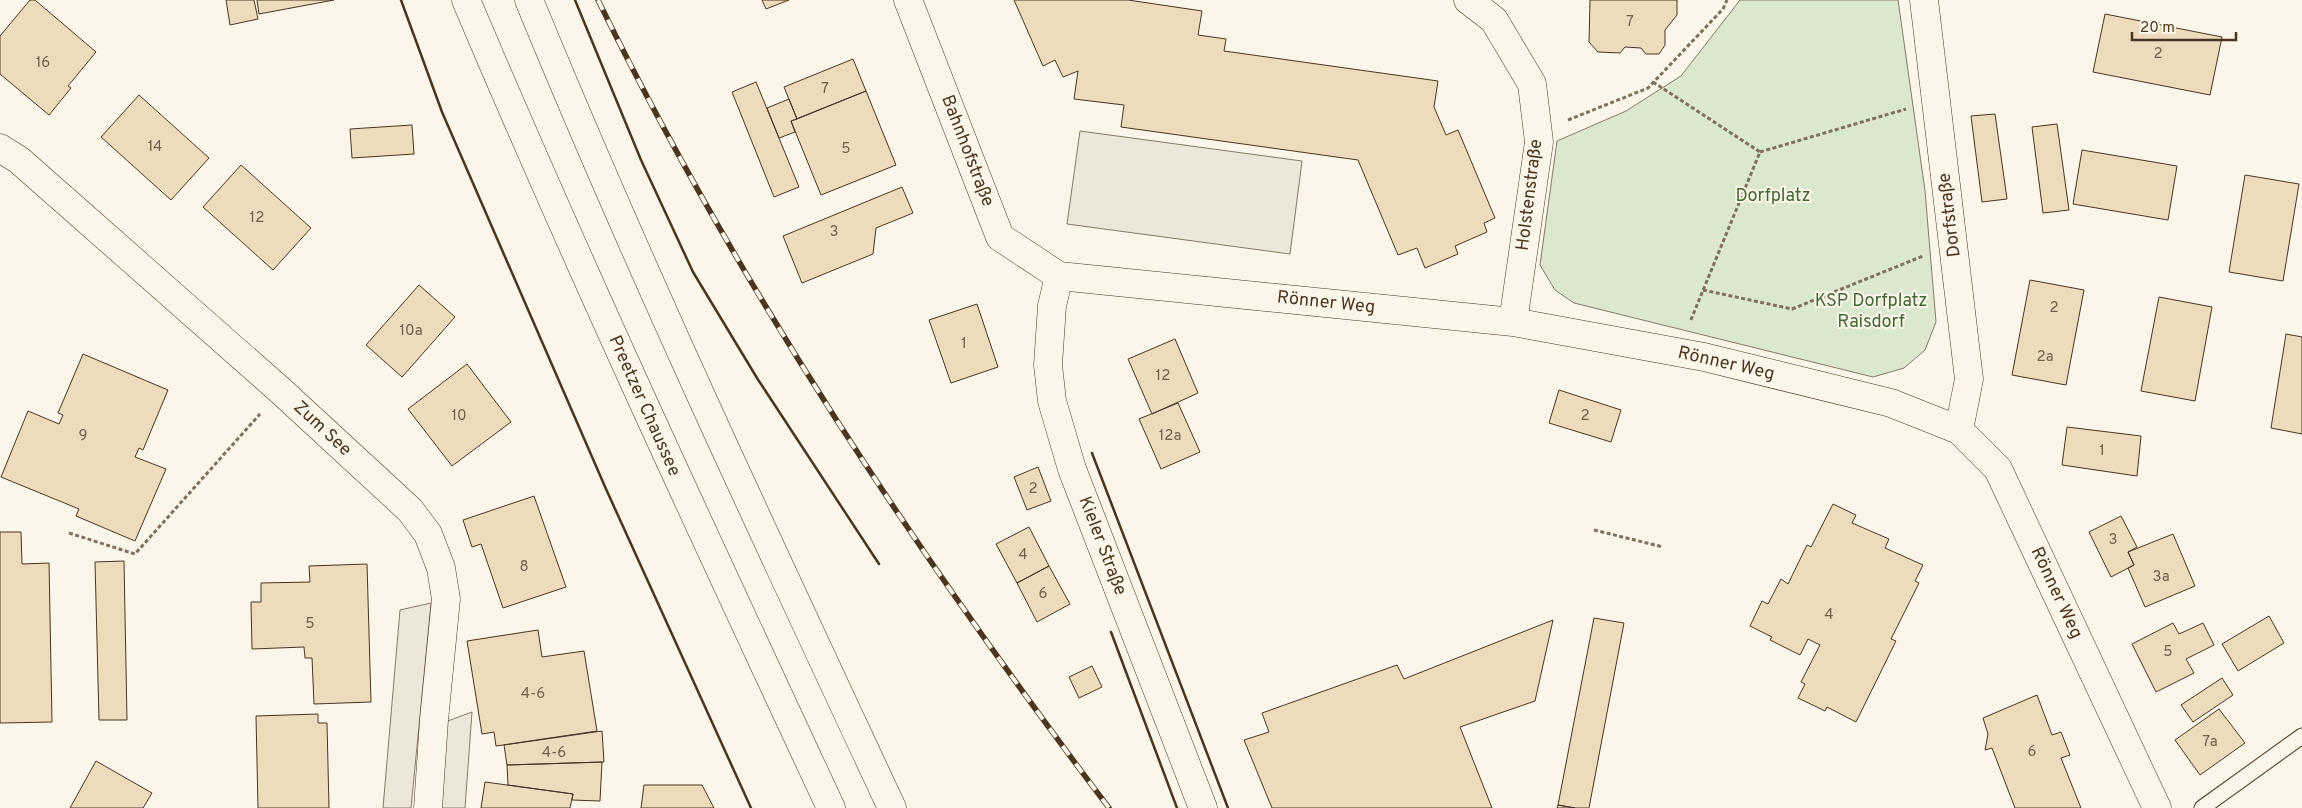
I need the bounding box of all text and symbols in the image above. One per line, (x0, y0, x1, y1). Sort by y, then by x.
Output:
scale bar (2132, 10, 2236, 42)
house number: 7 (1626, 13, 1634, 32)
text: 20 m (2140, 19, 2175, 38)
house number: 2 (2153, 45, 2163, 64)
house number: 16 (36, 54, 50, 73)
house number: 7 (821, 80, 829, 99)
street label: Bahnhofstraße (935, 92, 999, 210)
house number: 14 (148, 138, 162, 157)
street label: Holstenstraße (1512, 138, 1548, 252)
house number: 5 (841, 140, 851, 159)
street label: Dorfstraße (1933, 172, 1967, 258)
park label: Dorfplatz (1735, 185, 1811, 208)
house number: 12 (250, 209, 264, 228)
house number: 3 (829, 223, 839, 242)
street label: Rönner Weg (1276, 286, 1376, 320)
park label: KSP Dorfplatz Raisdorf (1815, 290, 1927, 334)
house number: 2 (2049, 299, 2059, 318)
house number: 10a (399, 322, 423, 341)
street label: Preetzer Chaussee (603, 332, 685, 480)
house number: 1 (961, 335, 967, 354)
street label: Rönner Weg (1675, 342, 1777, 386)
house number: 2a (2036, 348, 2054, 367)
house number: 12 (1156, 367, 1170, 386)
street label: Zum See (288, 396, 356, 462)
house number: 10 (451, 407, 467, 426)
house number: 2 (1580, 407, 1590, 426)
house number: 9 (79, 427, 87, 446)
house number: 12a (1159, 427, 1181, 446)
house number: 1 (2099, 442, 2105, 461)
house number: 2 (1028, 480, 1038, 499)
street label: Kieler Straße (1073, 493, 1131, 599)
house number: 3 (2108, 531, 2118, 550)
street label: Rönner Weg (2025, 543, 2087, 643)
house number: 4 (1018, 546, 1028, 565)
house number: 8 (519, 558, 529, 577)
house number: 3a (2152, 568, 2170, 587)
house number: 6 (1039, 585, 1048, 604)
house number: 4 (1824, 606, 1834, 625)
house number: 5 (305, 615, 315, 634)
house number: 5 (2163, 643, 2173, 662)
house number: 4-6 (521, 685, 545, 704)
house number: 7a (2202, 733, 2218, 752)
house number: 6 (2028, 743, 2037, 762)
house number: 4-6 (542, 744, 566, 763)

